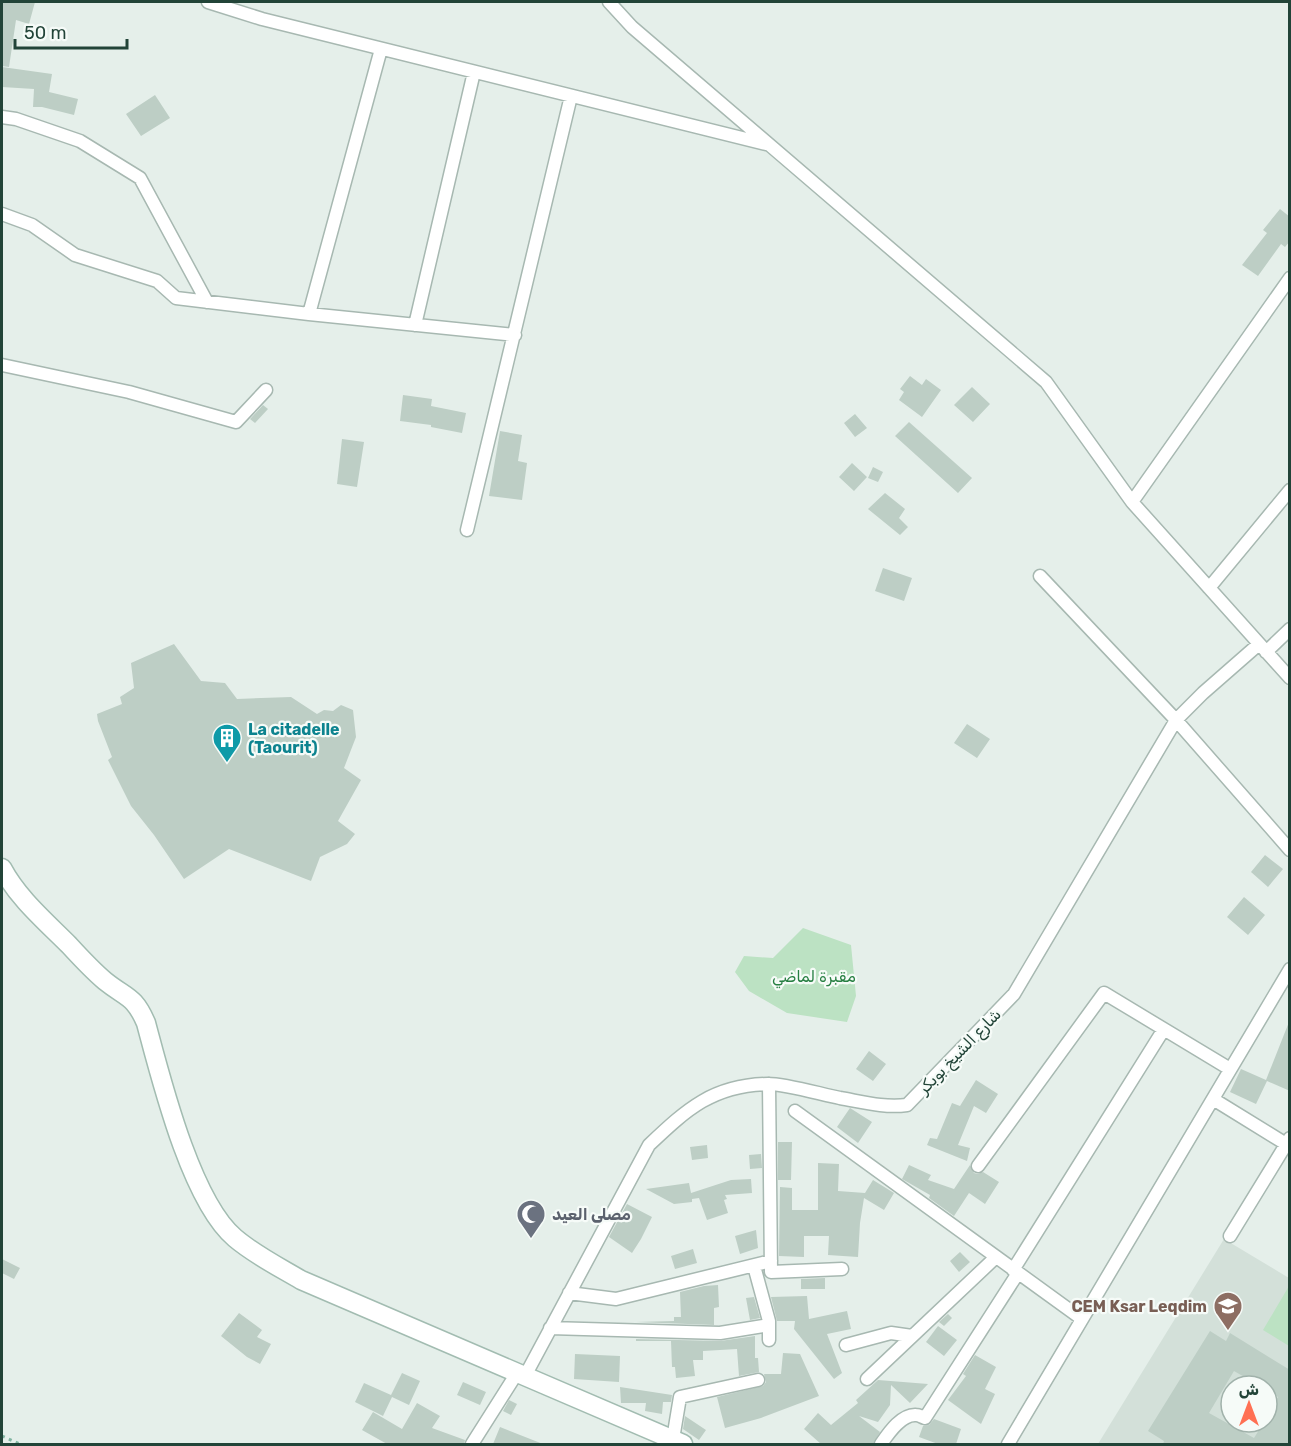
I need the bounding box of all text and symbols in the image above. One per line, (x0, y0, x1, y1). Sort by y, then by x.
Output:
scale bar (15, 12, 128, 50)
text: 50 m (24, 22, 67, 44)
place label: La citadelle (Taourit) (248, 720, 340, 757)
building icon: La citadelle (Taourit) (211, 722, 243, 764)
park label: مقبرة لماضي (772, 967, 856, 989)
street label: شارع الشيخ بوبكر (913, 1005, 1006, 1100)
mosque icon: مصلى العيد (515, 1198, 547, 1240)
place label: مصلى العيد (552, 1205, 631, 1224)
school or university icon: CEM Ksar Leqdim (1212, 1290, 1244, 1332)
place label: CEM Ksar Leqdim (1071, 1297, 1207, 1316)
north arrow (1219, 1374, 1279, 1434)
text: ش (1239, 1380, 1259, 1399)

